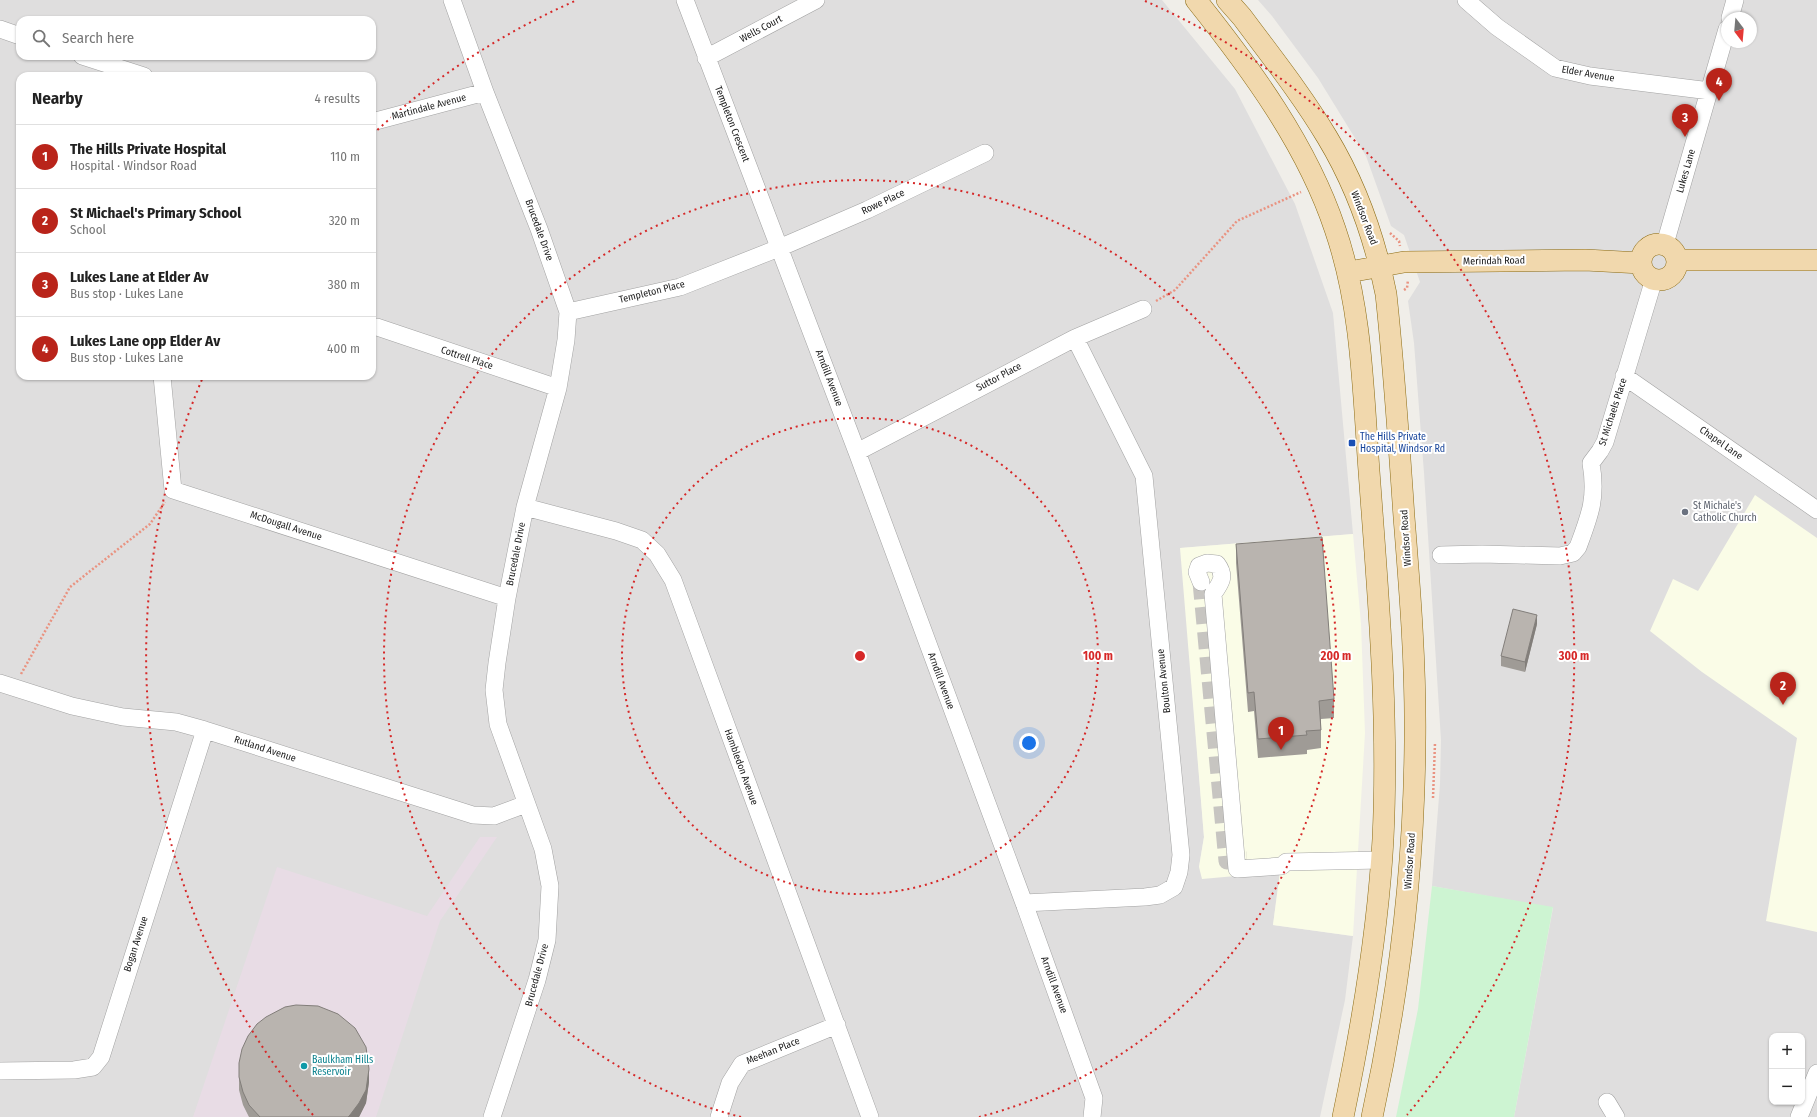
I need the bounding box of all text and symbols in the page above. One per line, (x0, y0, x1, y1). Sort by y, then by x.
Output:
street label: Wells Court (738, 12, 785, 45)
north arrow (1721, 12, 1757, 48)
search box (16, 16, 376, 60)
icon: search (30, 27, 52, 49)
text: Search here (62, 29, 134, 47)
street label: Elder Avenue (1561, 63, 1615, 85)
pin: 4 (1706, 68, 1732, 101)
street label: Templeton Crescent (712, 84, 752, 164)
text: Nearby (32, 88, 83, 109)
text: 4 results (314, 91, 360, 106)
street label: Martindale Avenue (390, 91, 468, 123)
pin: 3 (1672, 104, 1698, 137)
text: The Hills Private Hospital (70, 140, 226, 158)
street label: Lukes Lane (1674, 148, 1698, 194)
text: 1 (42, 149, 48, 164)
text: 110 m (330, 149, 360, 164)
text: Hospital · Windsor Road (70, 158, 197, 173)
street label: Rowe Place (860, 187, 906, 217)
street label: Windsor Road (1348, 189, 1380, 247)
street label: Brucedale Drive (522, 198, 556, 262)
text: St Michael's Primary School (70, 204, 241, 222)
text: 2 (42, 213, 48, 228)
text: 320 m (329, 213, 360, 228)
text: School (70, 222, 106, 237)
street label: Merindah Road (1463, 254, 1525, 268)
text: Lukes Lane at Elder Av (70, 268, 209, 286)
text: 3 (42, 277, 48, 292)
text: 380 m (328, 277, 360, 292)
street label: Templeton Place (618, 278, 686, 306)
text: Bus stop · Lukes Lane (70, 286, 183, 301)
text: Lukes Lane opp Elder Av (70, 332, 220, 350)
text: 4 (42, 341, 48, 356)
text: 400 m (327, 341, 360, 356)
street label: Cottrell Place (439, 344, 495, 372)
street label: Arndill Avenue (813, 348, 845, 408)
text: Bus stop · Lukes Lane (70, 350, 183, 365)
street label: Suttor Place (974, 360, 1024, 394)
street label: St Michaels Place (1596, 377, 1630, 447)
street label: Chapel Lane (1697, 424, 1745, 462)
place label: The Hills Private Hospital, Windsor Rd (1360, 431, 1445, 455)
marker: The Hills Private Hospital, Windsor Rd (1347, 438, 1357, 448)
place label: St Michale's Catholic Church (1693, 500, 1757, 524)
marker: St Michale's Catholic Church (1680, 507, 1690, 517)
street label: McDougall Avenue (249, 509, 323, 543)
street label: Windsor Road (1398, 509, 1414, 567)
street label: Brucedale Drive (504, 521, 528, 587)
street label: Boulton Avenue (1155, 648, 1173, 714)
centre of rings (853, 649, 867, 663)
text: 100 m (1083, 649, 1113, 663)
text: 200 m (1320, 649, 1351, 663)
text: 300 m (1558, 649, 1589, 663)
street label: Arndill Avenue (925, 651, 957, 711)
pin: 2 (1770, 672, 1796, 705)
pin: 1 (1268, 717, 1294, 750)
street label: Hambledon Avenue (722, 727, 760, 807)
street label: Rutland Avenue (233, 733, 298, 765)
your location (1019, 733, 1039, 753)
street label: Windsor Road (1402, 832, 1418, 890)
street label: Bogan Avenue (121, 915, 151, 973)
street label: Brucedale Drive (523, 942, 551, 1008)
street label: Arndill Avenue (1038, 955, 1070, 1015)
map controls (1769, 1033, 1805, 1105)
button: + (1769, 1033, 1805, 1069)
street label: Meehan Place (745, 1035, 801, 1067)
place label: Baulkham Hills Reservoir (312, 1054, 373, 1078)
marker: Baulkham Hills Reservoir (299, 1061, 309, 1071)
button: − (1769, 1069, 1805, 1105)

